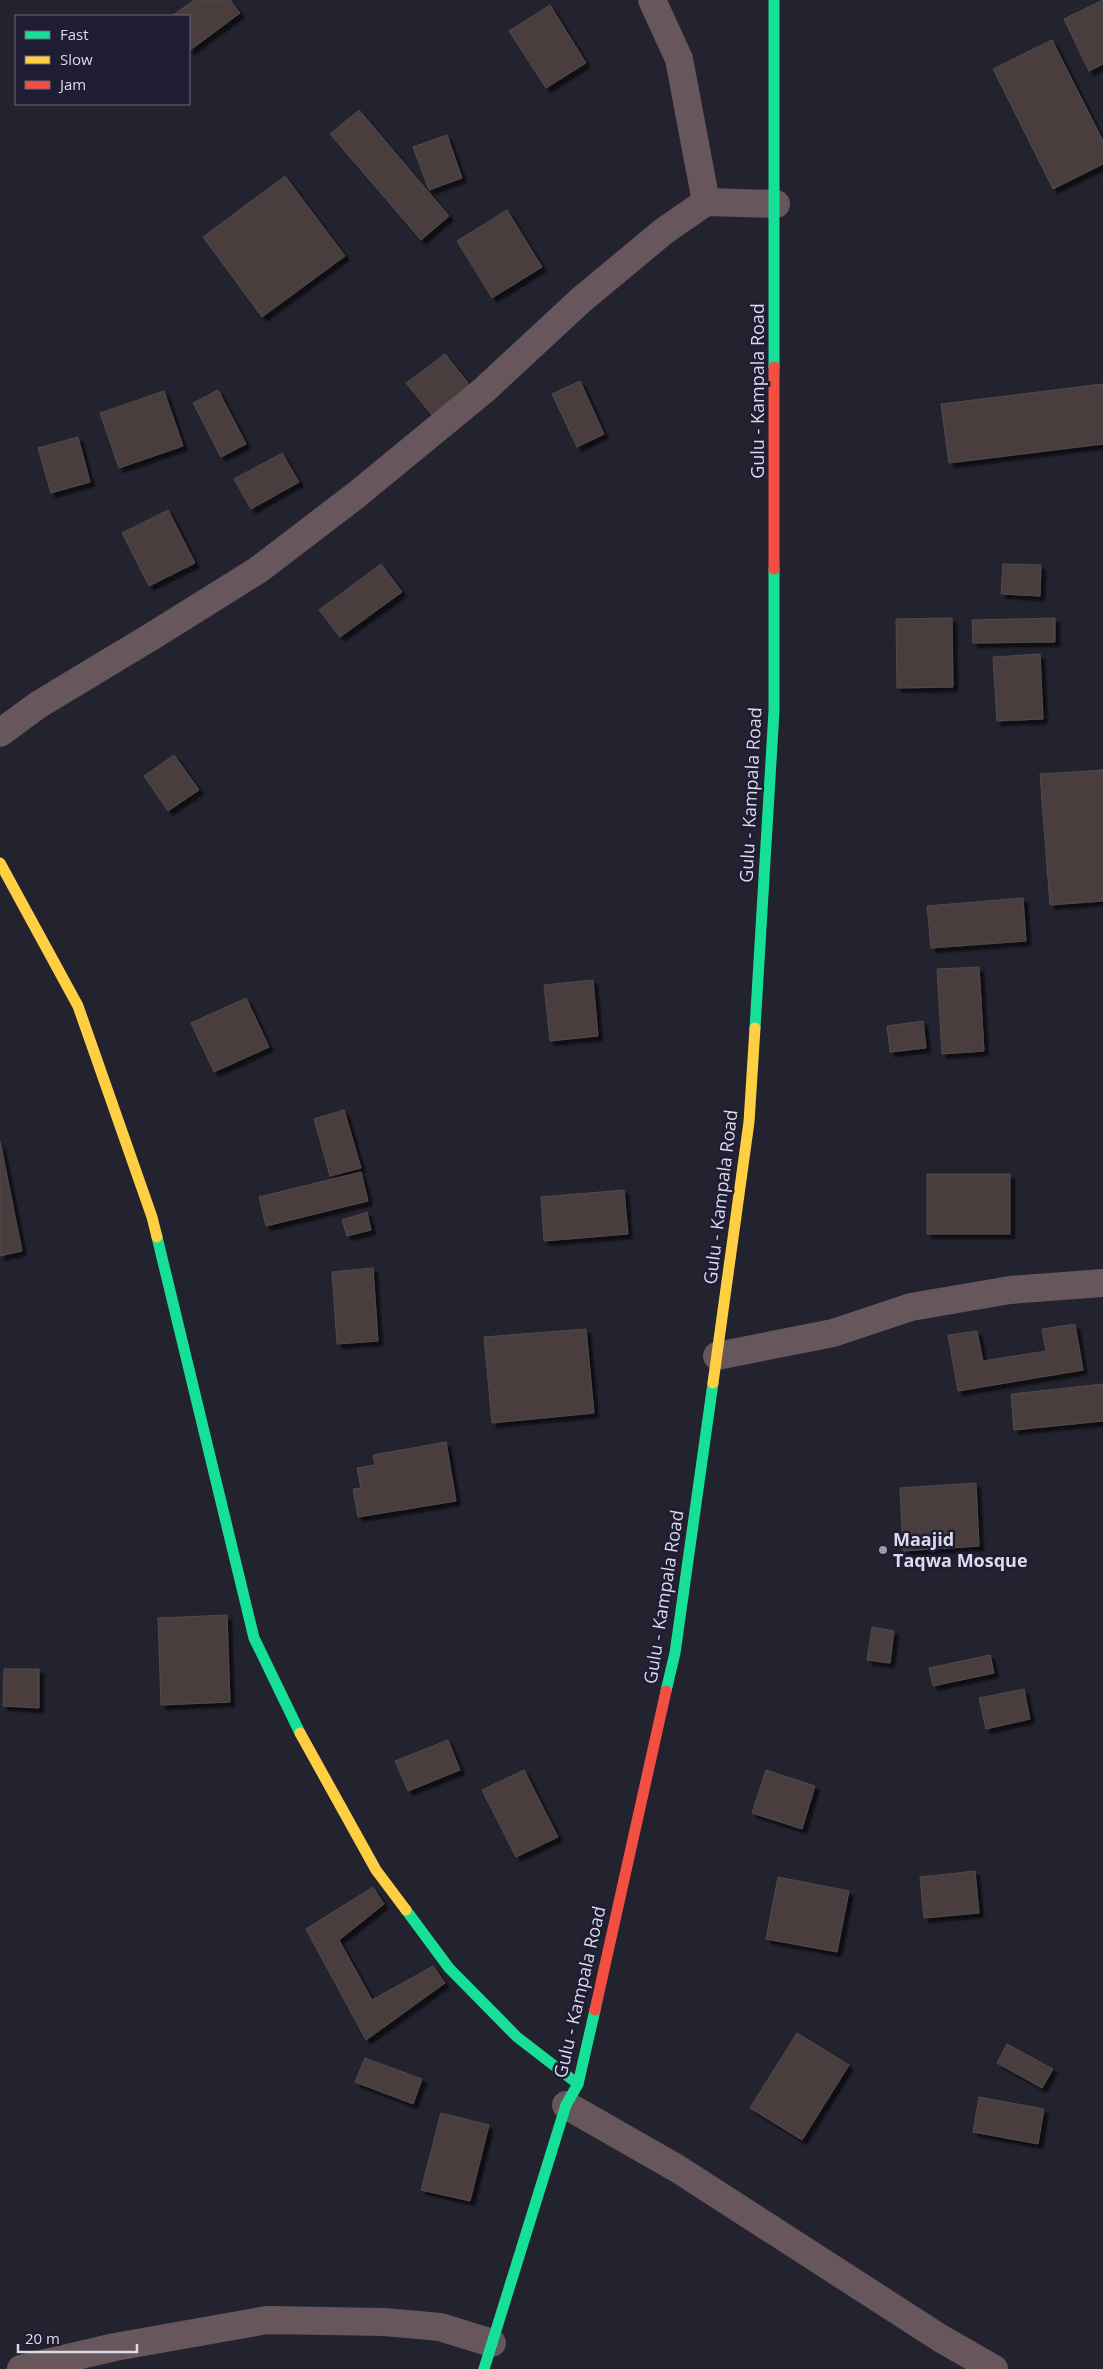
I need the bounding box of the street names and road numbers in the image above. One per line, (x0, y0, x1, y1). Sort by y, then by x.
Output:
street label: Gulu - Kampala Road (745, 303, 769, 479)
street label: Gulu - Kampala Road (733, 707, 767, 883)
street label: Gulu - Kampala Road (697, 1108, 743, 1286)
street label: Gulu - Kampala Road (637, 1508, 689, 1686)
street label: Gulu - Kampala Road (548, 1903, 610, 2080)

